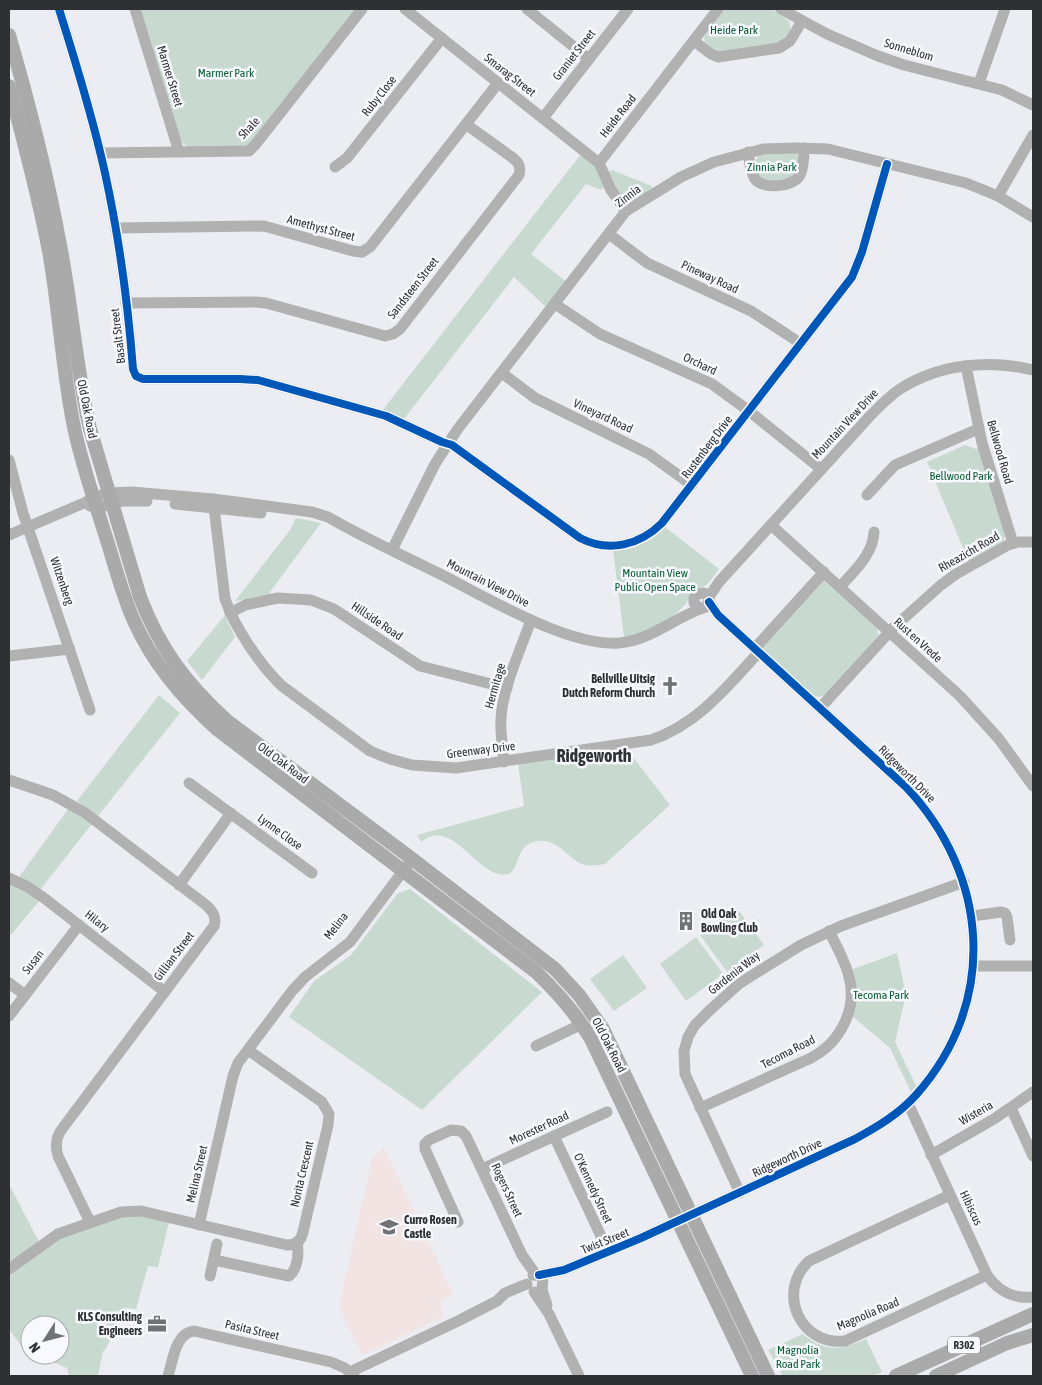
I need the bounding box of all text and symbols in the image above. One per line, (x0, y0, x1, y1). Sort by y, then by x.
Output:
park label: Heide Park (710, 23, 759, 37)
street label: Graniet Street (550, 26, 599, 83)
street label: Sonneblom (883, 36, 935, 64)
street label: Marmer Street (154, 44, 186, 109)
street label: Smarag Street (482, 51, 539, 100)
park label: Marmer Park (198, 66, 255, 80)
street label: Ruby Close (359, 73, 399, 119)
street label: Heide Road (597, 92, 639, 140)
street label: Shale (235, 114, 263, 142)
park label: Zinnia Park (747, 160, 798, 174)
street label: Zinnia (613, 182, 643, 210)
street label: Amethyst Street (285, 212, 357, 244)
street label: Sandsteen Street (385, 254, 442, 322)
street label: Pineway Road (679, 258, 741, 296)
street label: Basalt Street (108, 307, 128, 364)
street label: Orchard (681, 350, 719, 378)
street label: Old Oak Road (74, 378, 100, 440)
street label: Mountain View Drive (809, 386, 881, 462)
street label: Vineyard Road (571, 396, 635, 436)
street label: Rustenberg Drive (679, 413, 735, 481)
street label: Bellwood Road (984, 418, 1016, 486)
park label: Bellwood Park (929, 469, 993, 483)
street label: Rheazicht Road (936, 529, 1002, 575)
street label: Witzenberg (47, 555, 77, 608)
street label: Mountain View Drive (444, 556, 532, 610)
park label: Mountain View Public Open Space (614, 566, 696, 594)
street label: Hillside Road (349, 599, 405, 643)
street label: Rust en Vrede (891, 615, 945, 665)
street label: Hermitage (482, 662, 508, 710)
place label: Bellville Uitsig Dutch Reform Church (562, 672, 656, 700)
church icon: Bellville Uitsig Dutch Reform Church (659, 675, 681, 697)
street label: Old Oak Road (255, 739, 311, 787)
street label: Greenway Drive (446, 739, 516, 761)
street label: Ridgeworth Drive (876, 743, 938, 805)
district label: Ridgeworth (556, 745, 632, 766)
street label: Lynne Close (255, 811, 305, 853)
street label: Hilary (82, 907, 112, 935)
place label: Old Oak Bowling Club (701, 907, 758, 935)
street label: Melina (321, 910, 351, 942)
building icon: Old Oak Bowling Club (675, 910, 697, 932)
street label: Gillian Street (151, 928, 197, 983)
street label: Susan (19, 947, 47, 977)
street label: Gardenia Way (706, 949, 762, 997)
park label: Tecoma Park (853, 988, 910, 1002)
street label: Old Oak Road (589, 1015, 629, 1075)
street label: Tecoma Road (759, 1032, 817, 1072)
street label: Wisteria (957, 1098, 995, 1128)
street label: Morester Road (507, 1108, 571, 1148)
street label: Ridgeworth Drive (750, 1136, 824, 1180)
street label: Norita Crescent (288, 1139, 317, 1208)
street label: Melina Street (184, 1143, 211, 1204)
street label: O'Kennedy Street (571, 1151, 616, 1226)
street label: Rogers Street (488, 1161, 526, 1220)
street label: Hibiscus (957, 1188, 985, 1228)
place label: Curro Rosen Castle (404, 1213, 457, 1241)
school or university icon: Curro Rosen Castle (378, 1216, 400, 1238)
street label: Twist Street (579, 1225, 631, 1257)
street label: Magnolia Road (835, 1295, 901, 1333)
place label: KLS Consulting Engineers (78, 1310, 143, 1338)
office icon: KLS Consulting Engineers (146, 1313, 168, 1335)
north arrow (20, 1315, 70, 1365)
street label: Pasita Street (224, 1317, 281, 1343)
road number: R302 (948, 1336, 980, 1354)
text: N (26, 1340, 43, 1356)
park label: Magnolia Road Park (776, 1343, 821, 1371)

